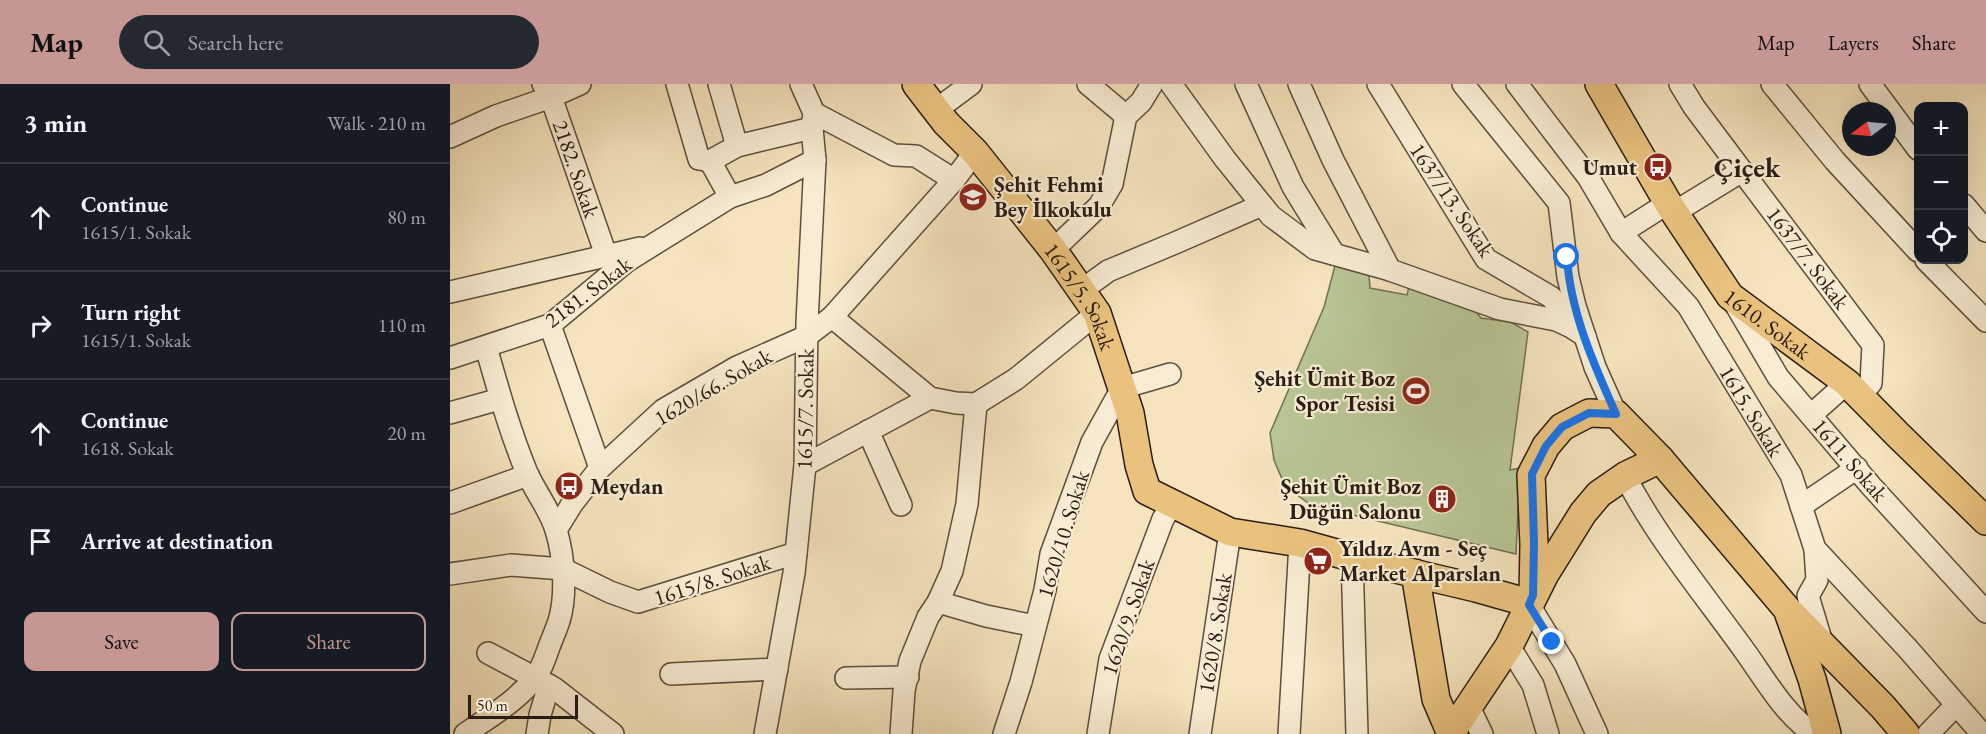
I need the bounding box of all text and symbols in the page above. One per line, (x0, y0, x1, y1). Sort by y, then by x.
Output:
search box (119, 15, 539, 69)
text: Map (30, 24, 83, 60)
icon: search (140, 26, 173, 59)
text: Search here (188, 28, 283, 57)
text: Map (1757, 29, 1795, 56)
text: Layers (1828, 29, 1879, 56)
text: Share (1912, 29, 1956, 56)
north arrow (1842, 102, 1896, 156)
map controls (1914, 102, 1968, 264)
button: + (1914, 102, 1968, 156)
text: 3 min (24, 106, 87, 140)
text: Walk · 210 m (327, 110, 426, 136)
street label: 2182. Sokak (546, 116, 607, 223)
street label: 1637/13. Sokak (1403, 137, 1501, 263)
district label: Çiçek (1714, 149, 1781, 185)
bus stop icon: Umut (1642, 151, 1674, 183)
place label: Umut (1583, 153, 1638, 182)
button: − (1914, 156, 1968, 210)
place label: Şehit Fehmi Bey İlkokulu (994, 170, 1112, 224)
school or university icon: Şehit Fehmi Bey İlkokulu (957, 181, 989, 213)
text: Continue (81, 190, 168, 219)
icon: ahead (24, 201, 57, 234)
street label: 1637/7. Sokak (1760, 201, 1856, 316)
text: 80 m (387, 204, 426, 230)
button: locate (1914, 210, 1968, 264)
text: 1615/1. Sokak (81, 219, 191, 245)
street label: 1615/5. Sokak (1038, 236, 1123, 355)
route start (1553, 243, 1579, 269)
street label: 2181. Sokak (539, 249, 638, 334)
street label: 1610. Sokak (1718, 282, 1818, 366)
text: Turn right (81, 298, 180, 327)
icon: right (24, 309, 57, 342)
text: 110 m (378, 312, 426, 338)
text: 1615/1. Sokak (81, 327, 191, 353)
street label: 1620/66. Sokak (649, 341, 778, 433)
street label: 1615/7. Sokak (789, 347, 821, 470)
street label: 1615. Sokak (1713, 360, 1791, 463)
place label: Şehit Ümit Boz Spor Tesisi (1254, 364, 1395, 418)
sports icon: Şehit Ümit Boz Spor Tesisi (1400, 375, 1432, 407)
text: Continue (81, 406, 168, 435)
street label: 1611. Sokak (1806, 412, 1895, 508)
icon: ahead (24, 417, 57, 450)
text: 20 m (387, 420, 426, 446)
text: 1618. Sokak (81, 435, 174, 461)
street label: 1620/10. Sokak (1030, 466, 1096, 601)
bus stop icon: Meydan (553, 470, 585, 502)
place label: Meydan (590, 472, 664, 501)
place label: Şehit Ümit Boz Düğün Salonu (1280, 472, 1421, 526)
building icon: Şehit Ümit Boz Düğün Salonu (1426, 483, 1458, 515)
icon: arrive (24, 525, 57, 558)
text: Arrive at destination (81, 527, 273, 556)
place label: Yıldız Avm - Seç Market Alparslan (1339, 534, 1501, 588)
supermarket icon: Yıldız Avm - Seç Market Alparslan (1302, 545, 1334, 577)
street label: 1615/8. Sokak (650, 547, 775, 613)
street label: 1620/9. Sokak (1095, 554, 1162, 679)
street label: 1620/8. Sokak (1191, 570, 1239, 695)
button: Save (24, 612, 219, 671)
button: Share (231, 612, 426, 671)
route end (1538, 628, 1564, 654)
scale bar (468, 692, 578, 720)
text: 50 m (477, 695, 508, 716)

